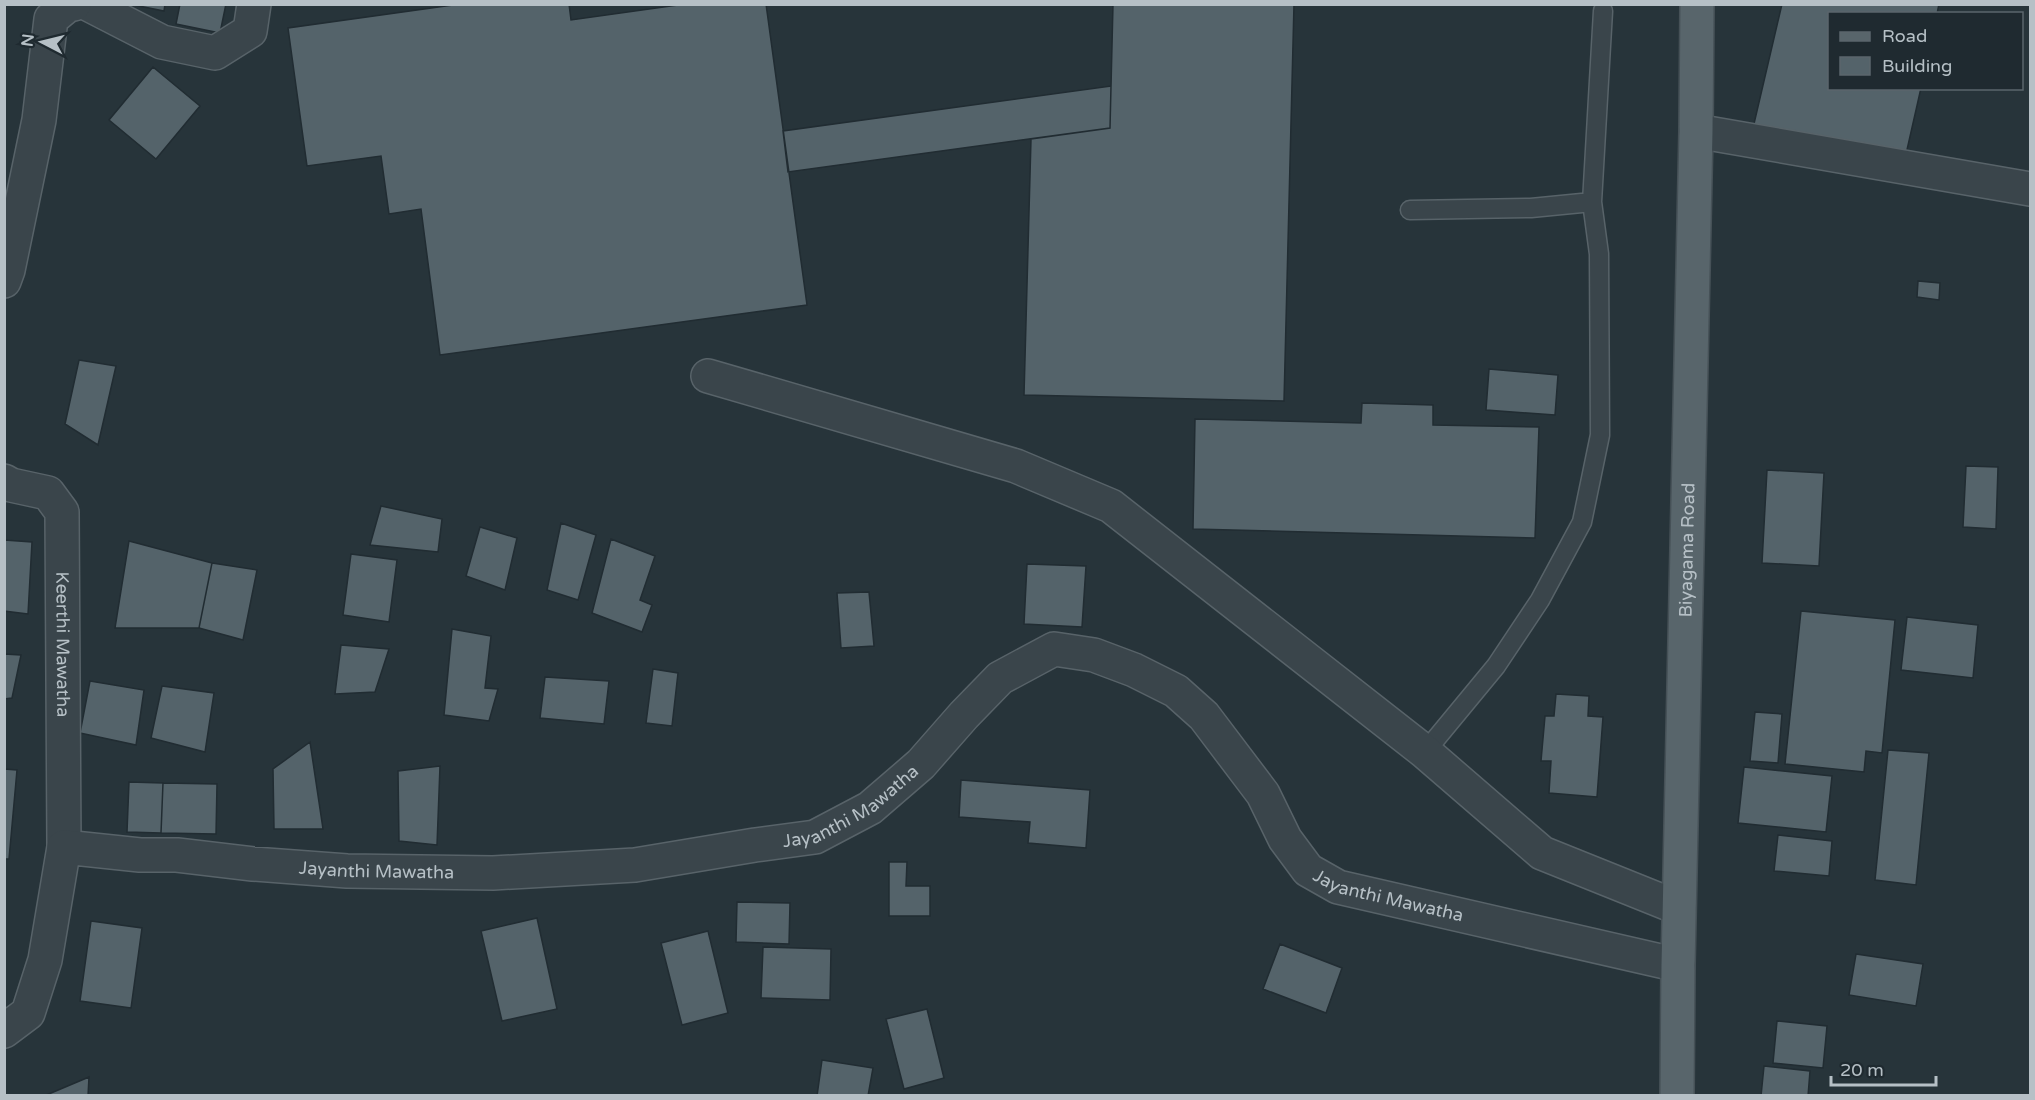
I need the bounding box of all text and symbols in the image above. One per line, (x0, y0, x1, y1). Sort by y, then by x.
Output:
north arrow (12, 12, 72, 72)
legend (1828, 12, 2023, 90)
text: Road (1882, 25, 1927, 47)
text: N (17, 33, 39, 48)
text: Building (1882, 55, 1952, 77)
street label: Biyagama Road (1675, 483, 1699, 618)
street label: Keerthi Mawatha (51, 572, 74, 717)
street label: Jayanthi Mawatha (781, 760, 923, 852)
street label: Jayanthi Mawatha (298, 856, 454, 883)
street label: Jayanthi Mawatha (1309, 864, 1466, 926)
scale bar (1831, 1049, 1936, 1087)
text: 20 m (1840, 1059, 1884, 1081)

